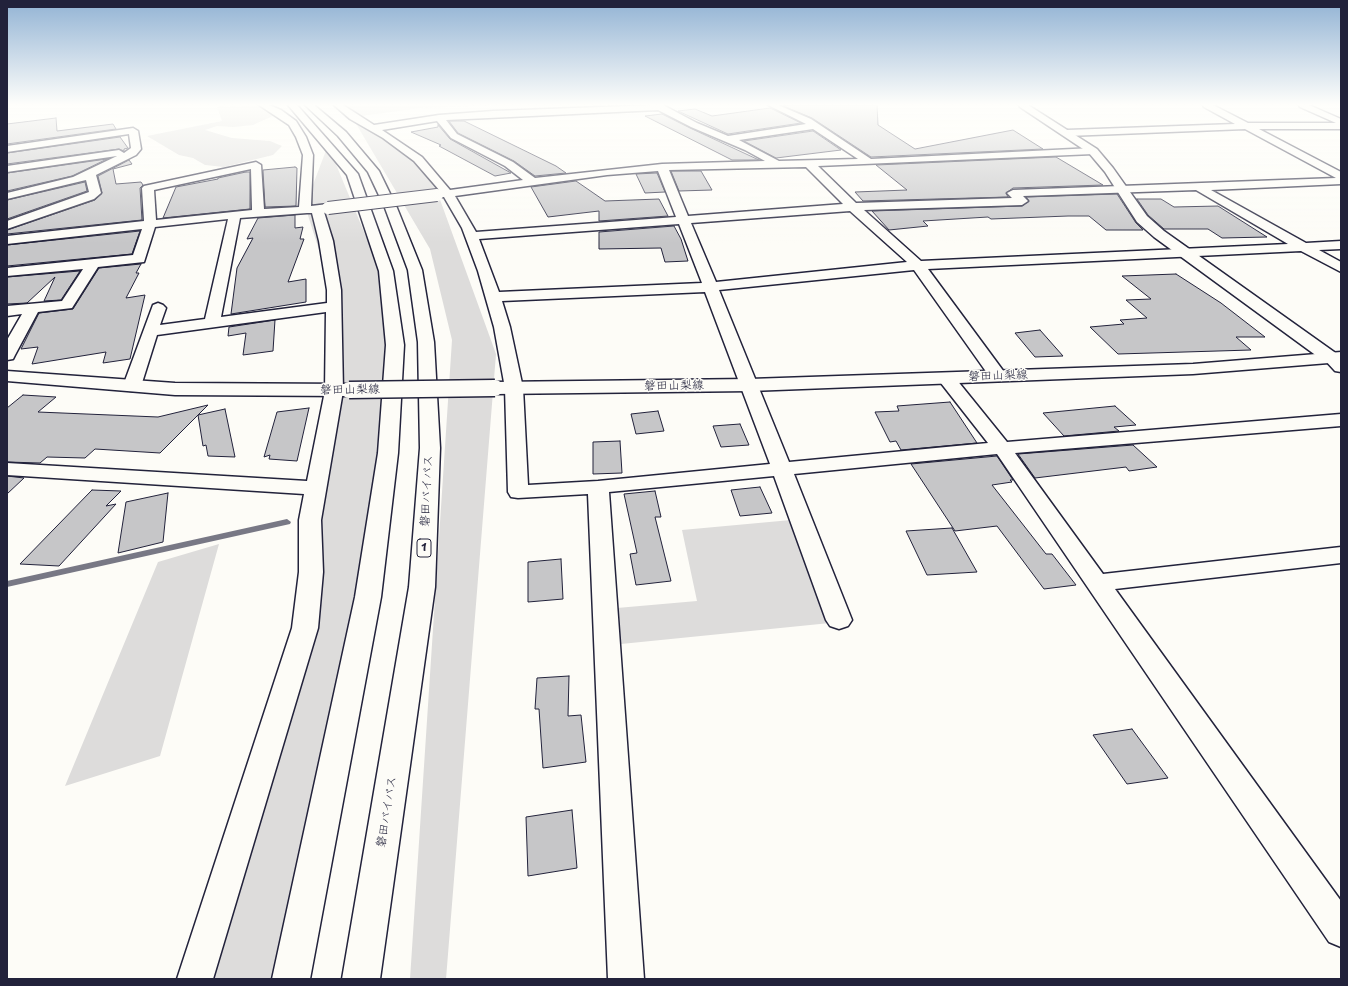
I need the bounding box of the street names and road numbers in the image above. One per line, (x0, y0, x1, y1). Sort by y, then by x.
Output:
street label: 磐田山梨線 (968, 368, 1028, 384)
street label: 磐田山梨線 (644, 378, 704, 394)
street label: 磐田山梨線 (320, 382, 380, 398)
street label: 磐田バイパス (418, 455, 436, 527)
road number: 1 (417, 539, 431, 557)
street label: 磐田バイパス (374, 775, 400, 849)

